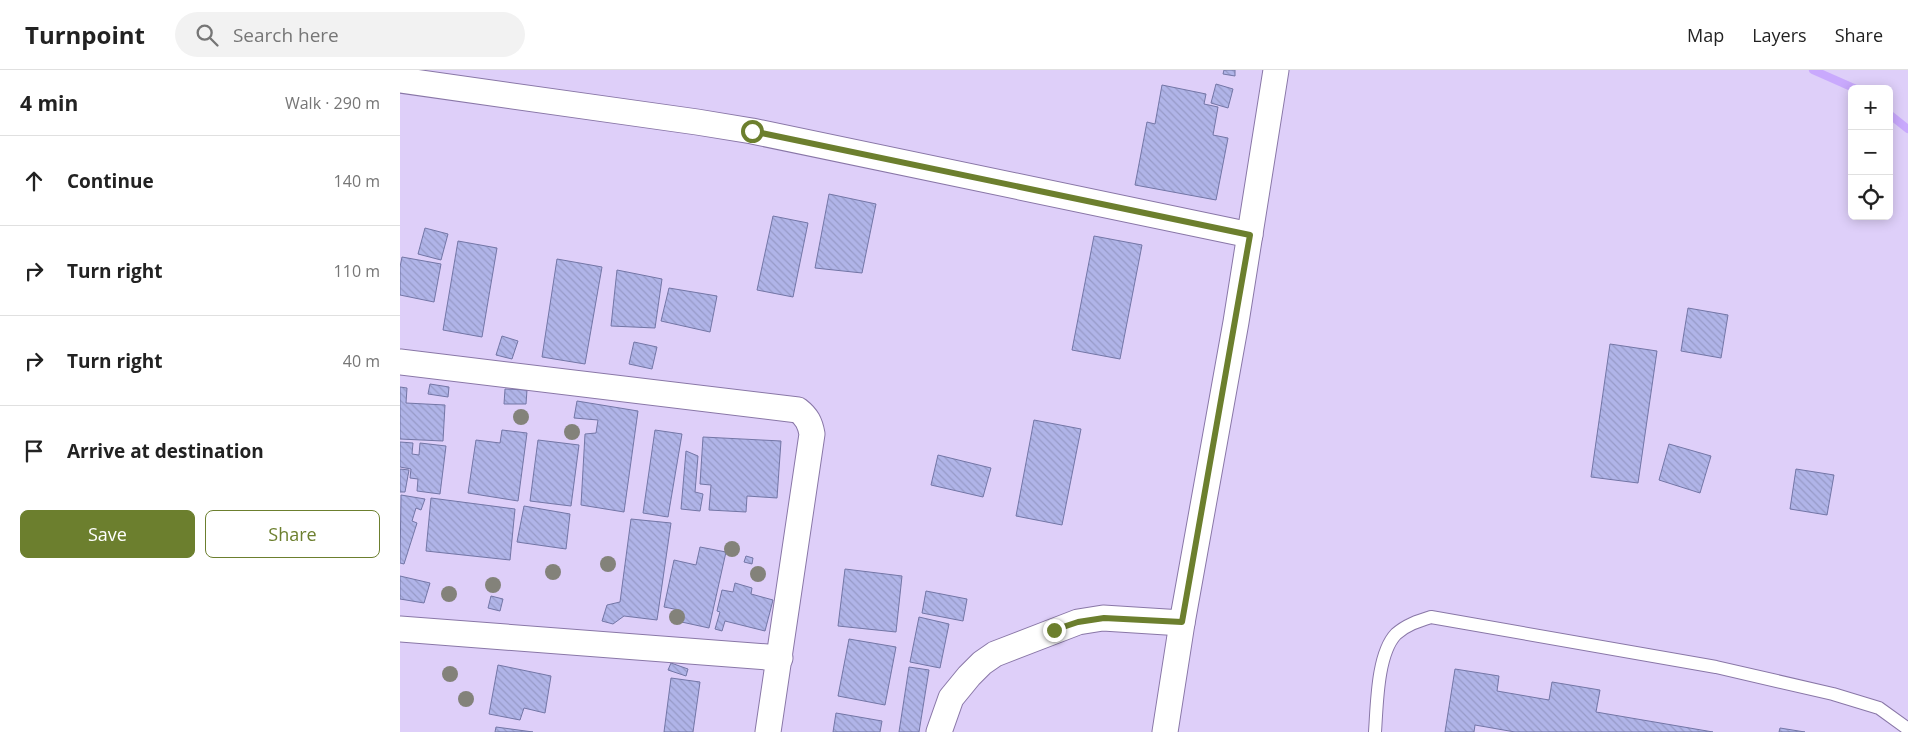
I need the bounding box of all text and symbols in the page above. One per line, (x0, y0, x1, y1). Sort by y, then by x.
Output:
search box (175, 12, 525, 57)
text: Turnpoint (25, 18, 145, 51)
icon: search (193, 21, 221, 49)
text: Search here (233, 22, 339, 48)
text: Map (1687, 23, 1724, 47)
text: Layers (1752, 23, 1807, 47)
text: Share (1835, 23, 1883, 47)
map controls (1848, 85, 1893, 220)
button: + (1848, 85, 1893, 130)
text: 4 min (20, 89, 78, 117)
text: Walk · 290 m (285, 92, 380, 114)
route start (741, 120, 764, 143)
button: − (1848, 130, 1893, 175)
icon: ahead (20, 167, 48, 195)
text: Continue (67, 168, 154, 194)
text: 140 m (334, 170, 380, 192)
button: locate (1848, 175, 1893, 220)
icon: right (20, 257, 48, 285)
text: Turn right (67, 258, 162, 284)
text: 110 m (334, 260, 380, 282)
icon: right (20, 347, 48, 375)
text: Turn right (67, 348, 162, 374)
text: 40 m (343, 350, 380, 372)
icon: arrive (20, 437, 48, 465)
text: Arrive at destination (67, 438, 264, 464)
button: Save (20, 510, 195, 558)
button: Share (205, 510, 380, 558)
route end (1043, 619, 1066, 642)

